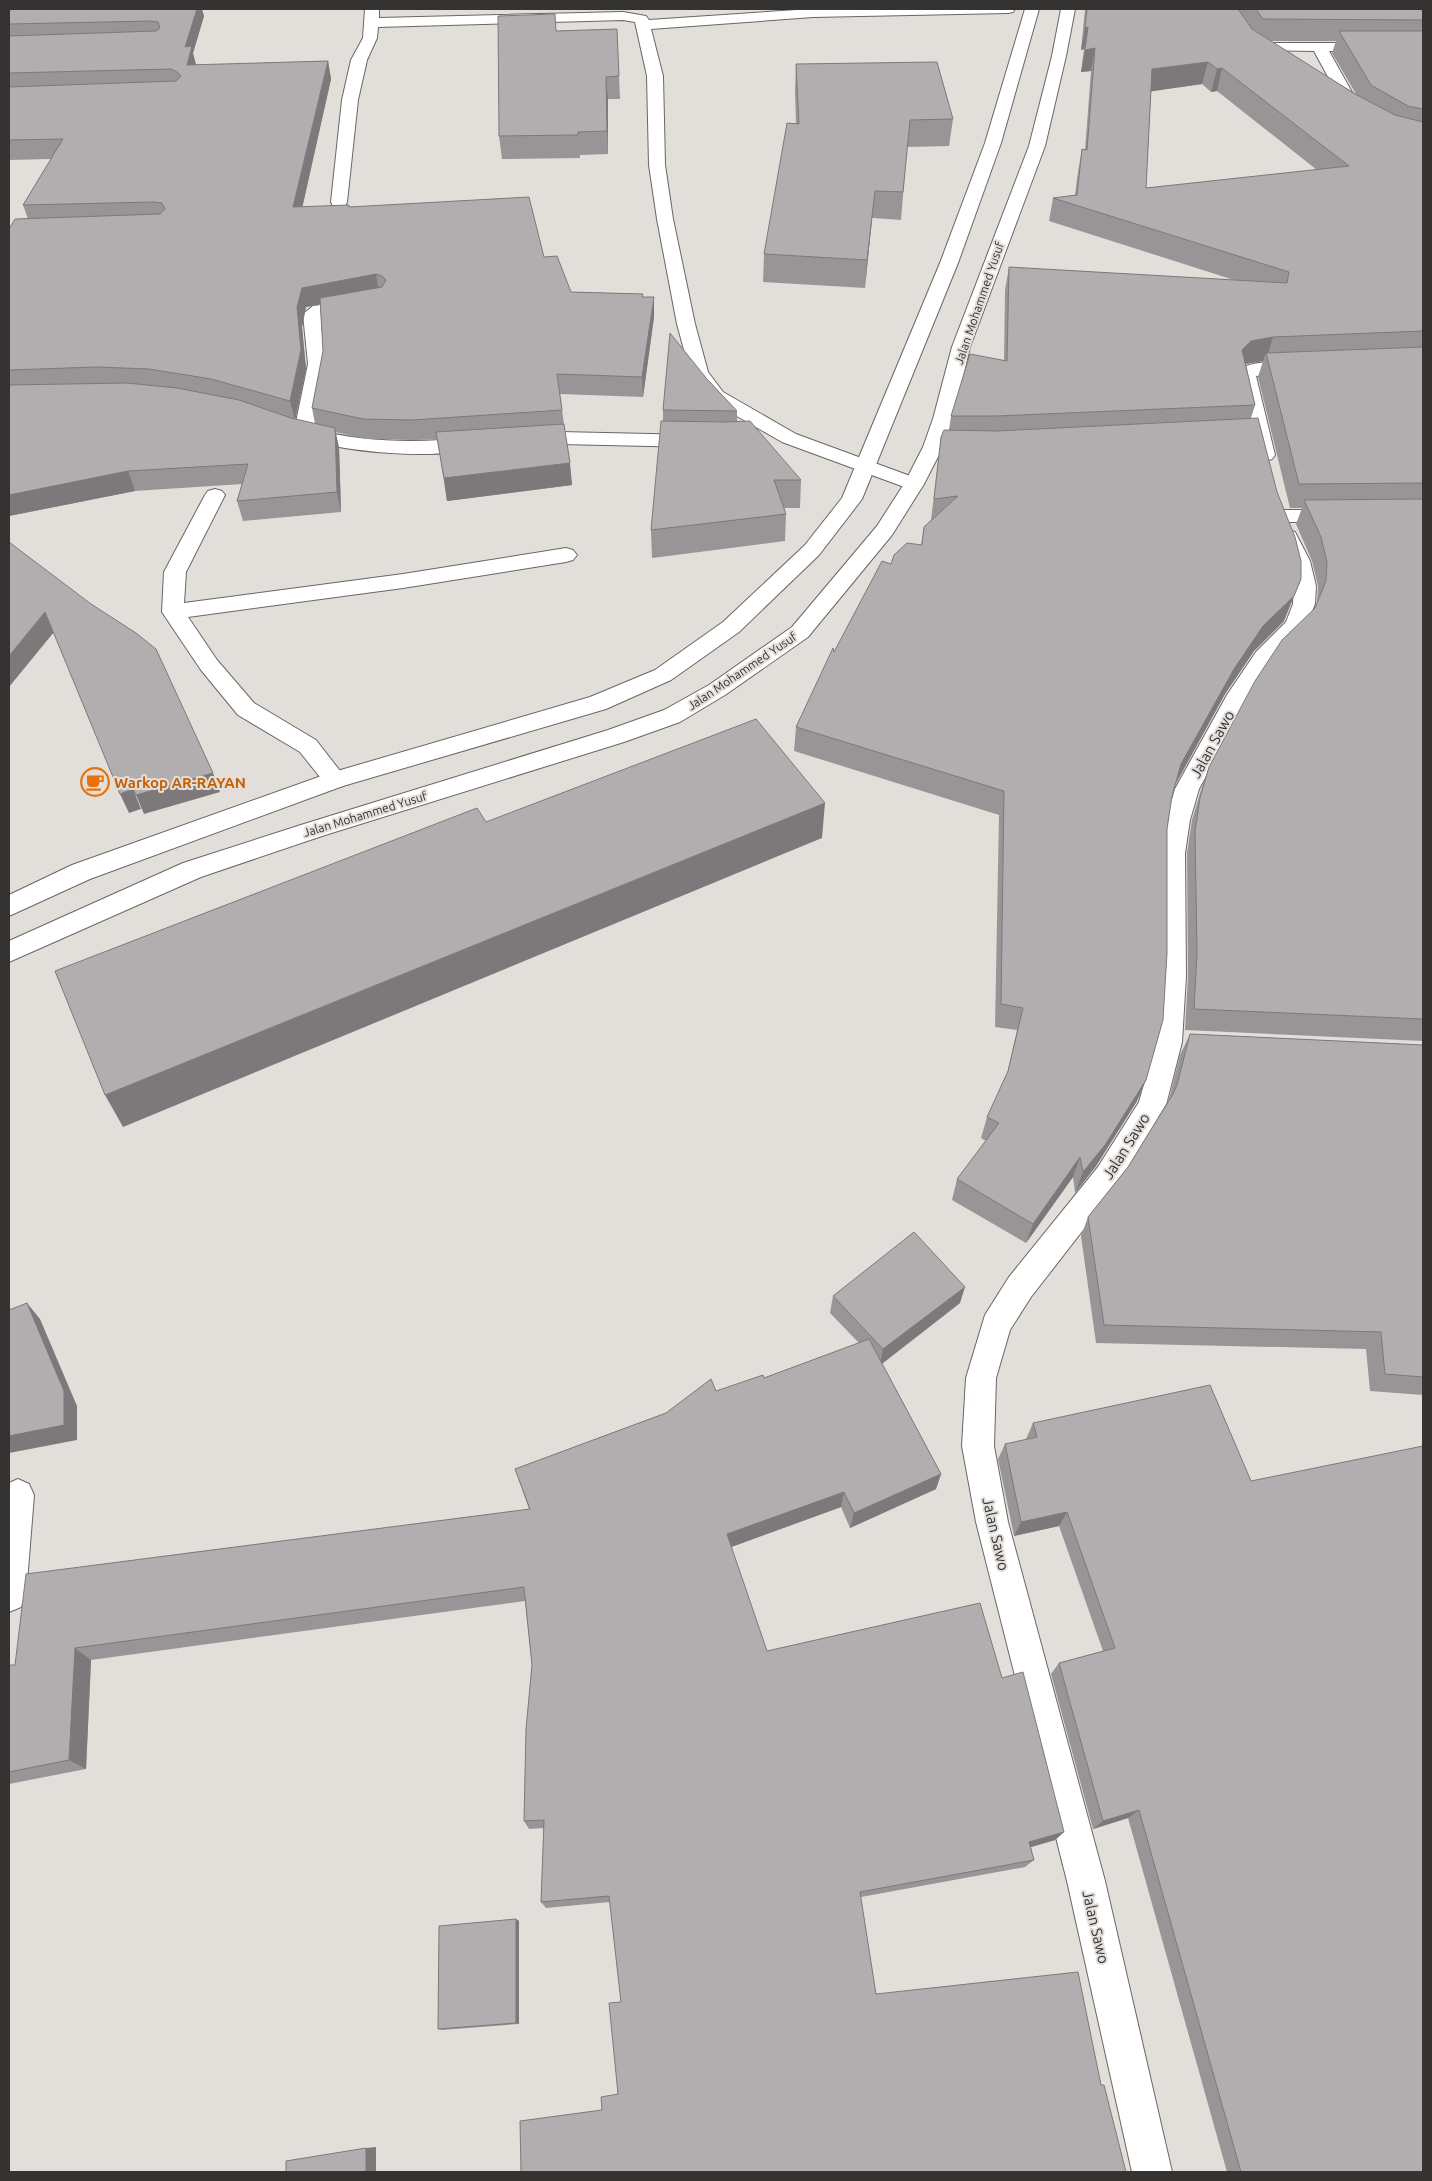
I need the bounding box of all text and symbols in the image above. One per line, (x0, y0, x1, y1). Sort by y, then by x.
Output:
street label: Jalan Mohammed Yusuf (952, 240, 1006, 366)
street label: Jalan Mohammed Yusuf (685, 629, 799, 712)
street label: Jalan Sawo (1186, 707, 1238, 781)
cafe icon: Warkop AR-RAYAN (80, 767, 110, 797)
place label: Warkop AR-RAYAN (114, 774, 246, 791)
street label: Jalan Mohammed Yusuf (302, 789, 429, 839)
street label: Jalan Sawo (1099, 1110, 1153, 1182)
street label: Jalan Sawo (979, 1496, 1013, 1572)
street label: Jalan Sawo (1079, 1889, 1113, 1965)

